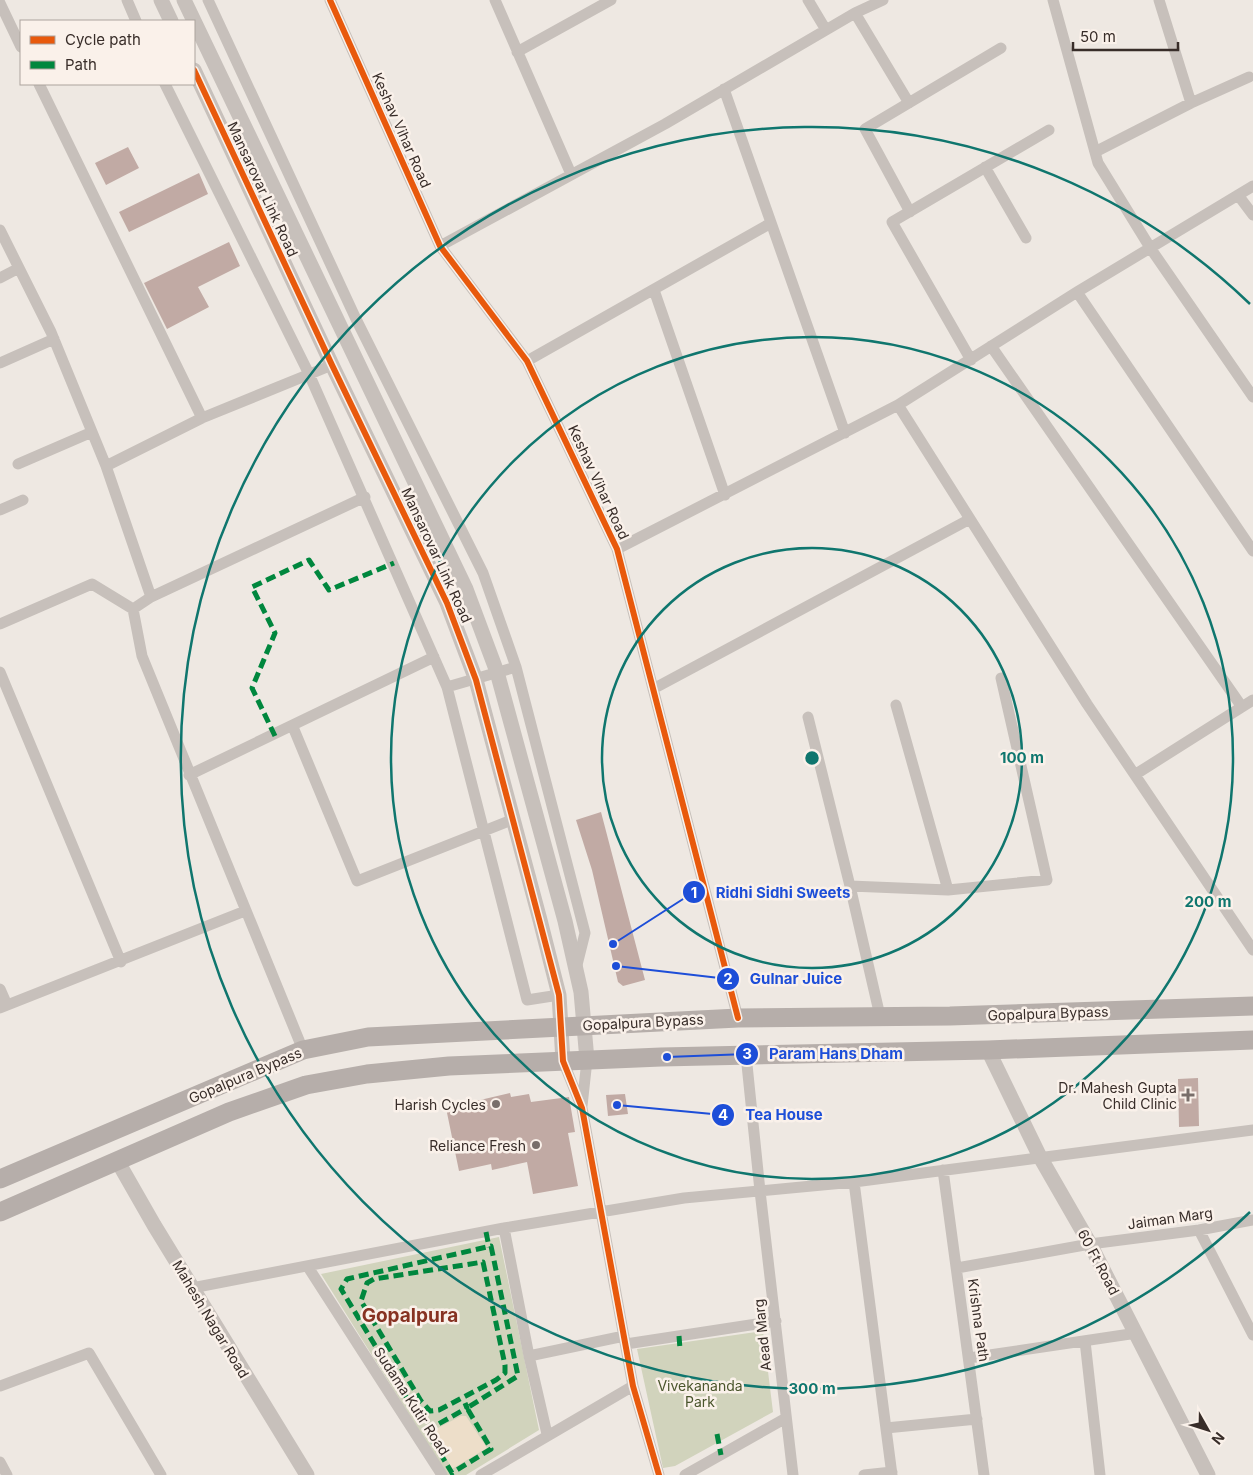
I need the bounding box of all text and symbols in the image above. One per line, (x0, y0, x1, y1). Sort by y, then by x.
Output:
legend (20, 20, 195, 85)
scale bar (1073, 20, 1178, 52)
text: 50 m (1080, 27, 1116, 46)
text: Cycle path (65, 30, 141, 49)
text: Path (65, 55, 97, 74)
street label: Keshav Vihar Road (369, 70, 435, 190)
street label: Mansarovar Link Road (224, 119, 302, 259)
street label: Keshav Vihar Road (565, 422, 633, 542)
street label: Mansarovar Link Road (398, 485, 476, 625)
text: 100 m (1000, 748, 1044, 767)
centre of rings (803, 749, 821, 767)
callout: Ridhi Sidhi Sweets (681, 877, 861, 907)
text: 1 (691, 883, 697, 902)
text: Ridhi Sidhi Sweets (716, 883, 850, 902)
text: 200 m (1185, 892, 1231, 911)
callout: Gulnar Juice (715, 964, 852, 994)
text: 2 (723, 969, 733, 988)
text: Gulnar Juice (750, 969, 842, 988)
street label: Gopalpura Bypass (987, 1002, 1109, 1024)
street label: Gopalpura Bypass (582, 1010, 704, 1034)
callout: Param Hans Dham (734, 1039, 913, 1069)
street label: Gopalpura Bypass (186, 1044, 304, 1106)
text: 3 (742, 1044, 752, 1063)
text: Param Hans Dham (769, 1044, 903, 1063)
place label: Dr. Mahesh Gupta Child Clinic (1058, 1079, 1177, 1112)
marker: Dr. Mahesh Gupta Child Clinic (1181, 1088, 1195, 1102)
place label: Harish Cycles (394, 1096, 486, 1113)
marker: Harish Cycles (490, 1098, 502, 1110)
callout: Tea House (710, 1100, 832, 1130)
text: 4 (718, 1105, 728, 1124)
text: Tea House (745, 1105, 823, 1124)
place label: Reliance Fresh (429, 1137, 526, 1154)
marker: Reliance Fresh (530, 1139, 542, 1151)
street label: Jaiman Marg (1126, 1204, 1214, 1232)
street label: 60 Ft Road (1075, 1226, 1123, 1298)
street label: Mahesh Nagar Road (169, 1257, 253, 1381)
street label: Krishna Path (965, 1277, 993, 1363)
street label: Aead Marg (750, 1298, 774, 1372)
district label: Gopalpura (362, 1304, 458, 1327)
street label: Sudama Kutir Road (371, 1344, 453, 1458)
park label: Vivekananda Park (657, 1377, 743, 1410)
text: 300 m (788, 1379, 836, 1398)
north arrow (1183, 1405, 1233, 1455)
text: N (1209, 1429, 1228, 1448)

